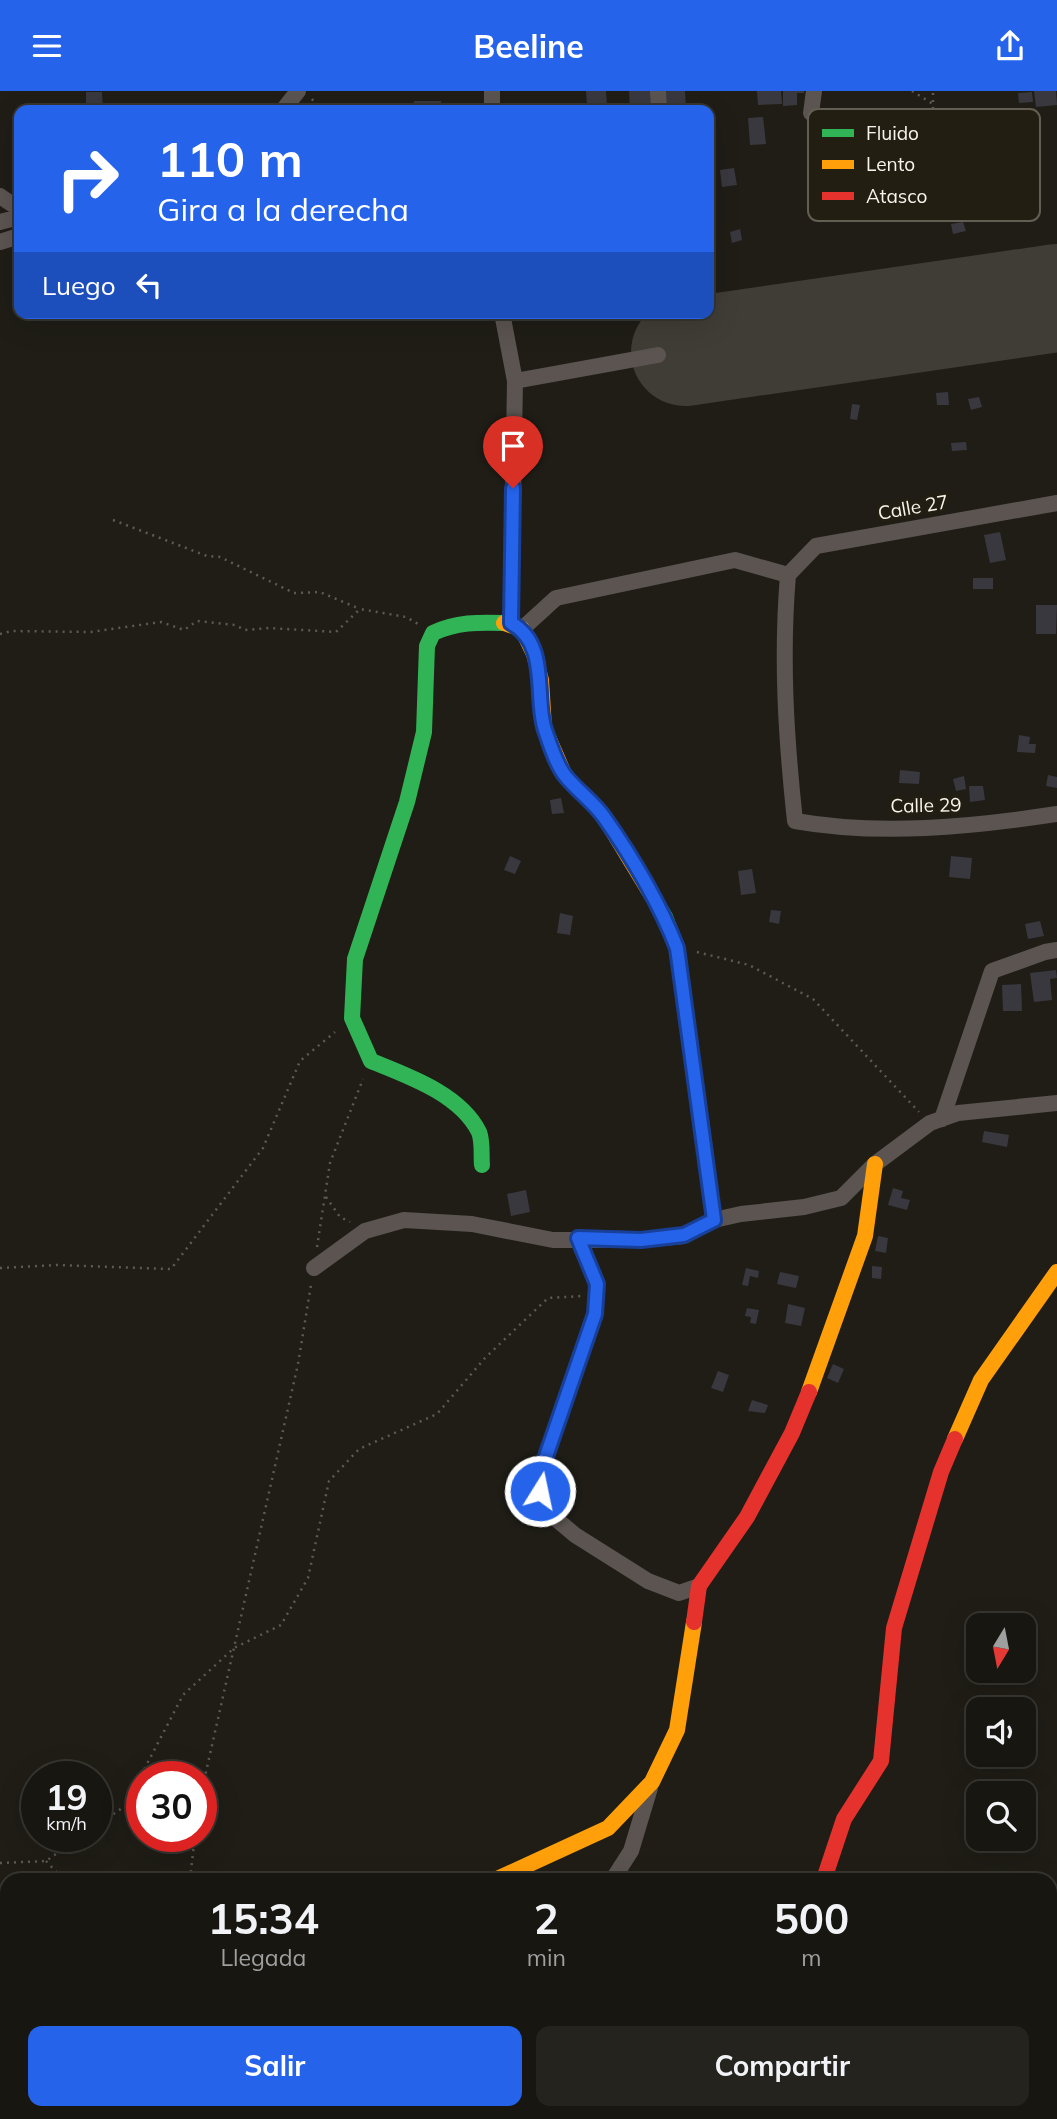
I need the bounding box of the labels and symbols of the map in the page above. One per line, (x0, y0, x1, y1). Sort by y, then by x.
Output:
legend (808, 109, 1040, 221)
text: Fluido (866, 121, 919, 145)
text: Lento (866, 152, 915, 176)
text: Atasco (866, 184, 927, 208)
pin (483, 416, 543, 488)
street label: Calle 27 (876, 489, 950, 525)
street label: Calle 29 (890, 792, 962, 818)
position arrow (503, 1454, 577, 1528)
north arrow (966, 1613, 1036, 1683)
speed limit sign: 30 (126, 1761, 217, 1852)

